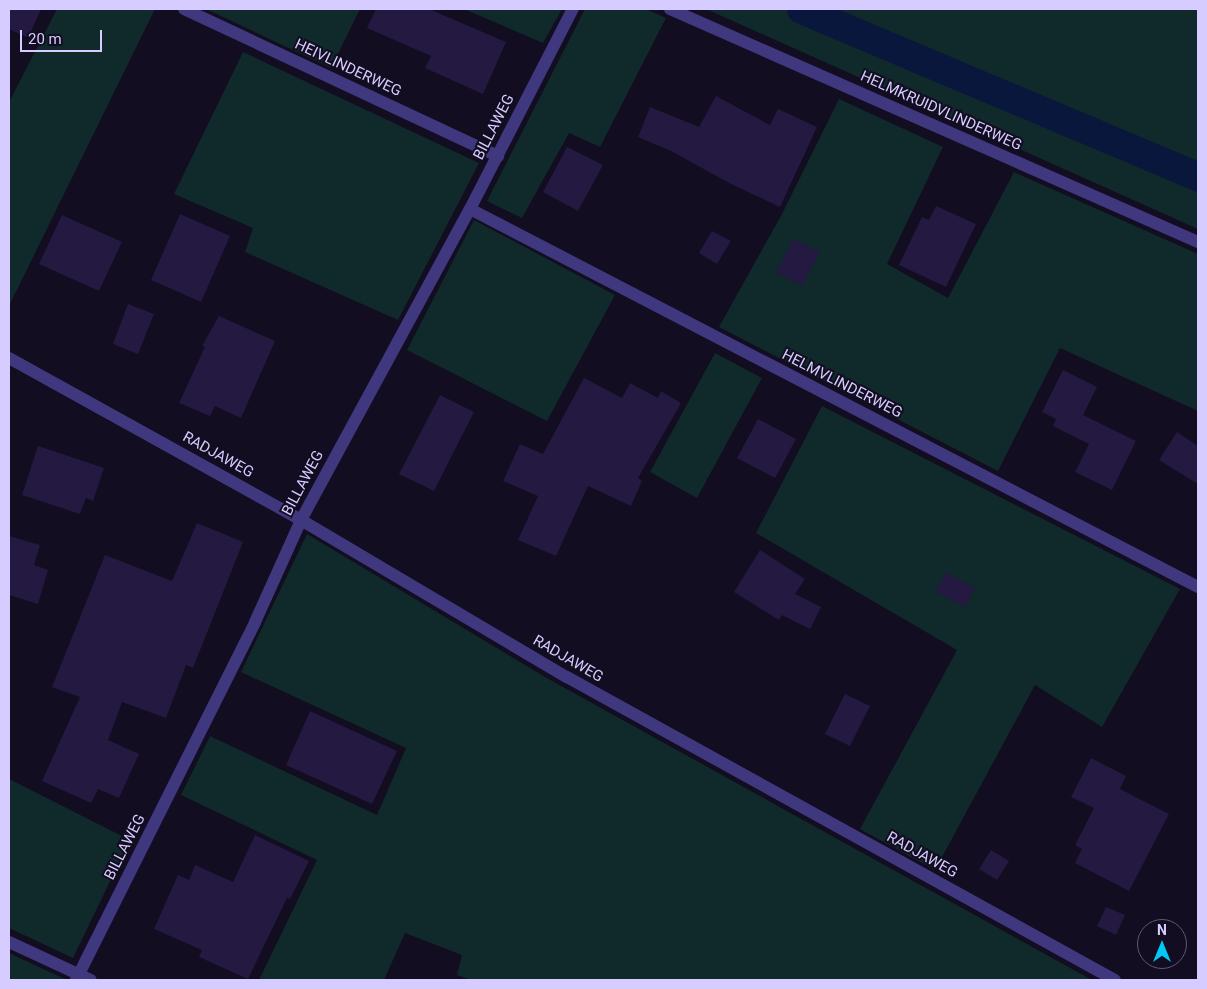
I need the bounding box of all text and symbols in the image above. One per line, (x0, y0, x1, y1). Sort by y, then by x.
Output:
scale bar (22, 20, 105, 52)
text: 20 m (28, 30, 62, 48)
street label: HEIVLINDERWEG (292, 35, 404, 101)
street label: HELMKRUIDVLINDERWEG (858, 67, 1024, 155)
street label: BILLAWEG (470, 91, 518, 163)
street label: HELMVLINDERWEG (779, 346, 905, 422)
street label: RADJAWEG (179, 428, 257, 482)
street label: BILLAWEG (278, 447, 328, 519)
street label: RADJAWEG (530, 632, 606, 686)
street label: BILLAWEG (101, 811, 149, 883)
street label: RADJAWEG (883, 828, 961, 882)
north arrow (1137, 919, 1187, 969)
text: N (1157, 922, 1167, 938)

